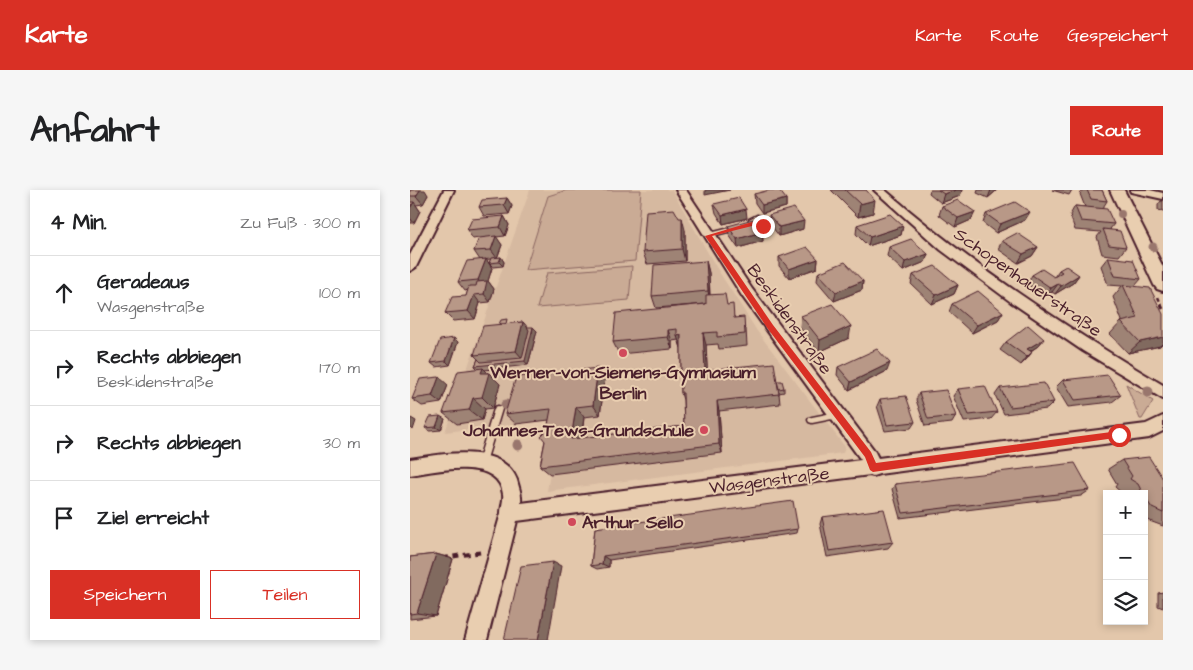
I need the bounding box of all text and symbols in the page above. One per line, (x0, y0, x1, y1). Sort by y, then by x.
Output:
text: Karte (25, 18, 88, 52)
text: Karte (915, 23, 962, 48)
text: Route (990, 23, 1039, 48)
text: Gespeichert (1067, 23, 1168, 48)
text: Anfahrt (30, 106, 159, 155)
button: Route (1070, 106, 1163, 155)
text: 4 Min. (50, 208, 107, 237)
text: Zu Fuß · 300 m (240, 212, 360, 234)
route end (752, 215, 775, 238)
street label: Schopenhauerstraße (949, 222, 1107, 343)
street label: Beskidenstraße (741, 259, 838, 380)
text: Geradeaus (97, 269, 189, 296)
icon: ahead (50, 279, 78, 307)
text: 100 m (319, 282, 360, 304)
text: Wasgenstraße (97, 296, 205, 318)
text: Rechts abbiegen (97, 344, 241, 371)
marker: Werner-von-Siemens-Gymnasium Berlin (617, 347, 629, 359)
icon: right (50, 354, 78, 382)
text: 170 m (319, 357, 360, 379)
place label: Werner-von-Siemens-Gymnasium Berlin (489, 360, 757, 406)
text: Beskidenstraße (97, 371, 214, 393)
place label: Johannes-Tews-Grundschule (462, 418, 694, 443)
marker: Johannes-Tews-Grundschule (698, 424, 710, 436)
route start (1108, 424, 1131, 447)
icon: right (50, 429, 78, 457)
text: Rechts abbiegen (97, 430, 241, 457)
text: 30 m (323, 432, 360, 454)
street label: Wasgenstraße (707, 461, 831, 501)
map controls (1103, 490, 1148, 625)
button: + (1103, 490, 1148, 535)
icon: arrive (50, 504, 78, 532)
text: Ziel erreicht (97, 505, 209, 532)
place label: Arthur Sello (582, 510, 684, 535)
marker: Arthur Sello (566, 516, 578, 528)
button: − (1103, 535, 1148, 580)
button: Speichern (50, 570, 200, 619)
button: Teilen (210, 570, 360, 619)
button: layers (1103, 580, 1148, 625)

